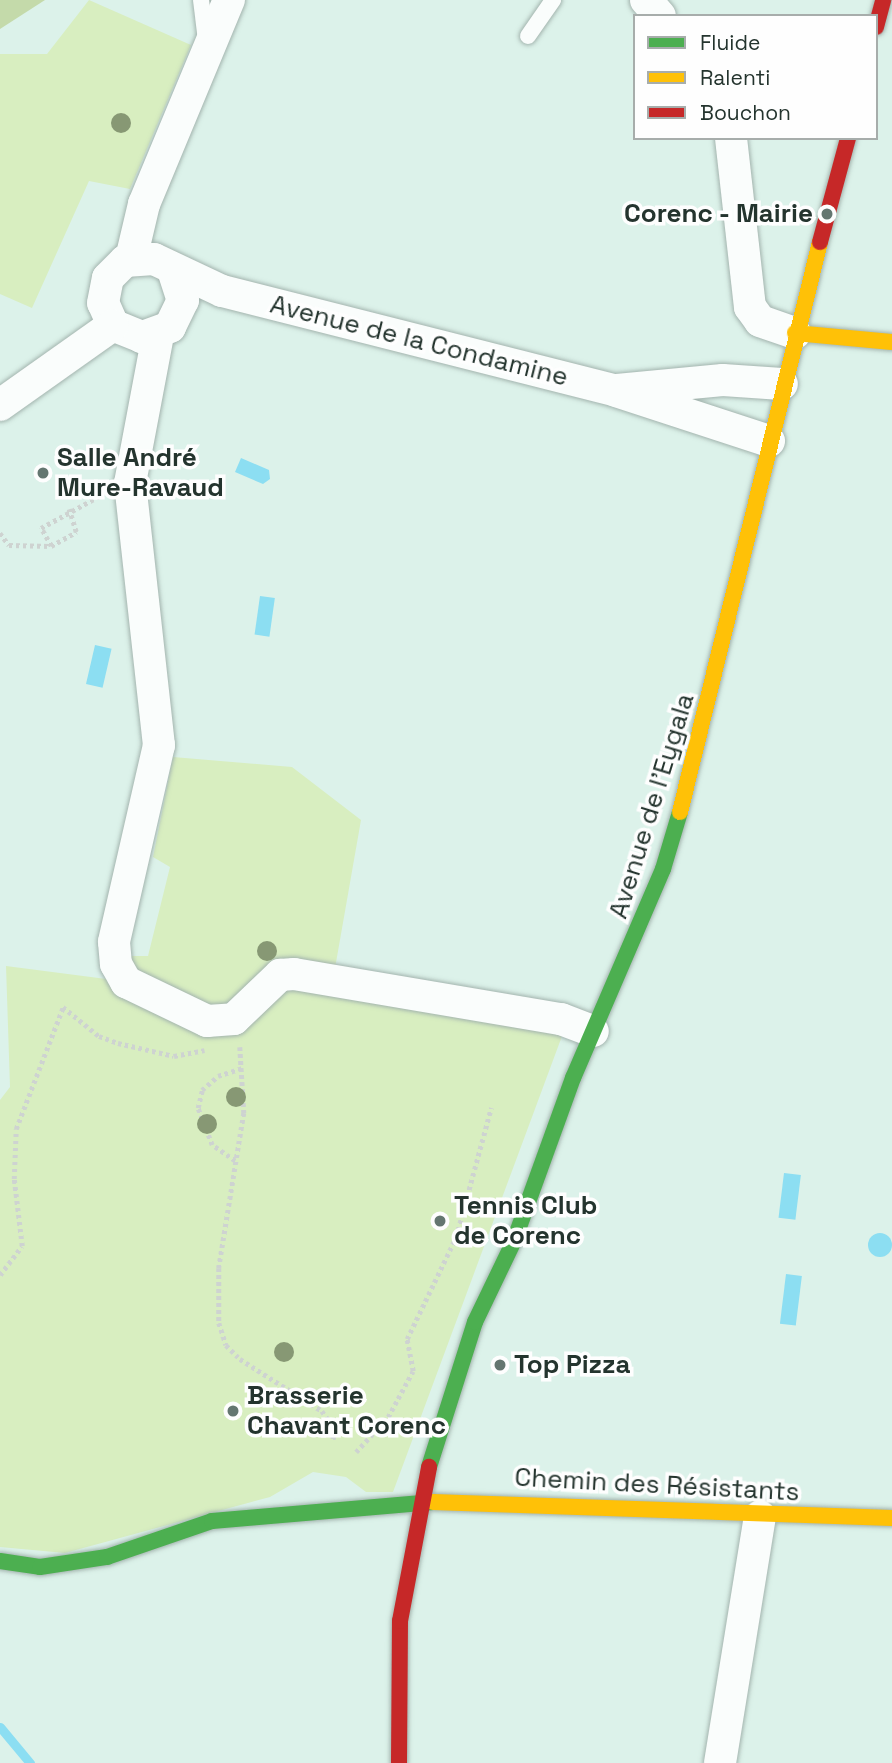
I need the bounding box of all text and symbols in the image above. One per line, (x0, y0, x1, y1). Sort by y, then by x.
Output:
legend (633, 14, 878, 140)
text: Fluide (700, 29, 760, 56)
text: Ralenti (700, 64, 770, 91)
text: Bouchon (700, 99, 791, 126)
place label: Corenc - Mairie (623, 198, 813, 230)
marker: Corenc - Mairie (819, 206, 835, 222)
street label: Avenue de la Condamine (267, 289, 571, 393)
place label: Salle André Mure-Ravaud (57, 442, 224, 504)
marker: Salle André Mure-Ravaud (35, 465, 51, 481)
street label: Avenue de l'Eygala (603, 690, 701, 922)
place label: Tennis Club de Corenc (454, 1190, 597, 1252)
marker: Tennis Club de Corenc (432, 1213, 448, 1229)
place label: Top Pizza (514, 1349, 631, 1381)
marker: Top Pizza (492, 1357, 508, 1373)
place label: Brasserie Chavant Corenc (247, 1380, 446, 1442)
marker: Brasserie Chavant Corenc (225, 1403, 241, 1419)
street label: Chemin des Résistants (514, 1462, 800, 1508)

